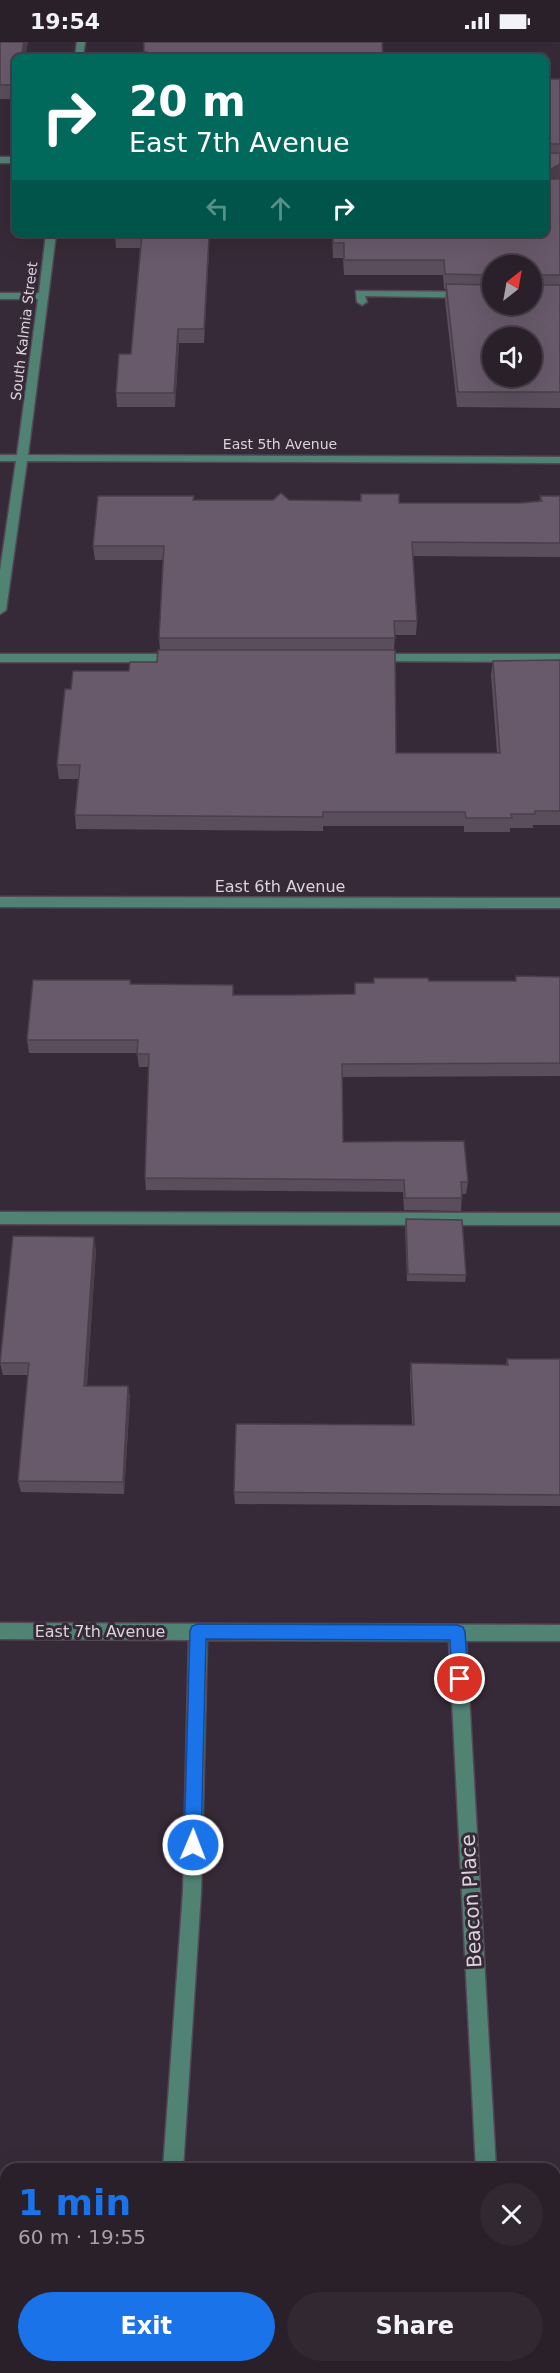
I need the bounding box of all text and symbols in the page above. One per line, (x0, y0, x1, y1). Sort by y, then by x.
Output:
text: 19:54 (30, 9, 100, 34)
text: 20 m (129, 77, 246, 126)
icon: right (30, 78, 108, 156)
text: East 7th Avenue (129, 127, 350, 158)
icon: left (201, 192, 234, 225)
icon: ahead (264, 192, 297, 225)
icon: right (327, 192, 360, 225)
north arrow (482, 255, 542, 315)
map controls (482, 255, 542, 387)
street label: South Kalmia Street (8, 260, 41, 401)
button: sound (482, 327, 542, 387)
street label: East 5th Avenue (223, 436, 337, 452)
street label: East 6th Avenue (215, 877, 345, 896)
street label: East 7th Avenue (35, 1622, 165, 1641)
pin (434, 1653, 485, 1704)
icon: arrive (443, 1662, 476, 1695)
position arrow (161, 1813, 225, 1877)
street label: Beacon Place (456, 1834, 486, 1968)
text: 1 min (18, 2182, 131, 2223)
button: close (480, 2183, 543, 2246)
text: 60 m · 19:55 (18, 2225, 146, 2249)
button: Exit (18, 2292, 275, 2361)
button: Share (287, 2292, 543, 2361)

